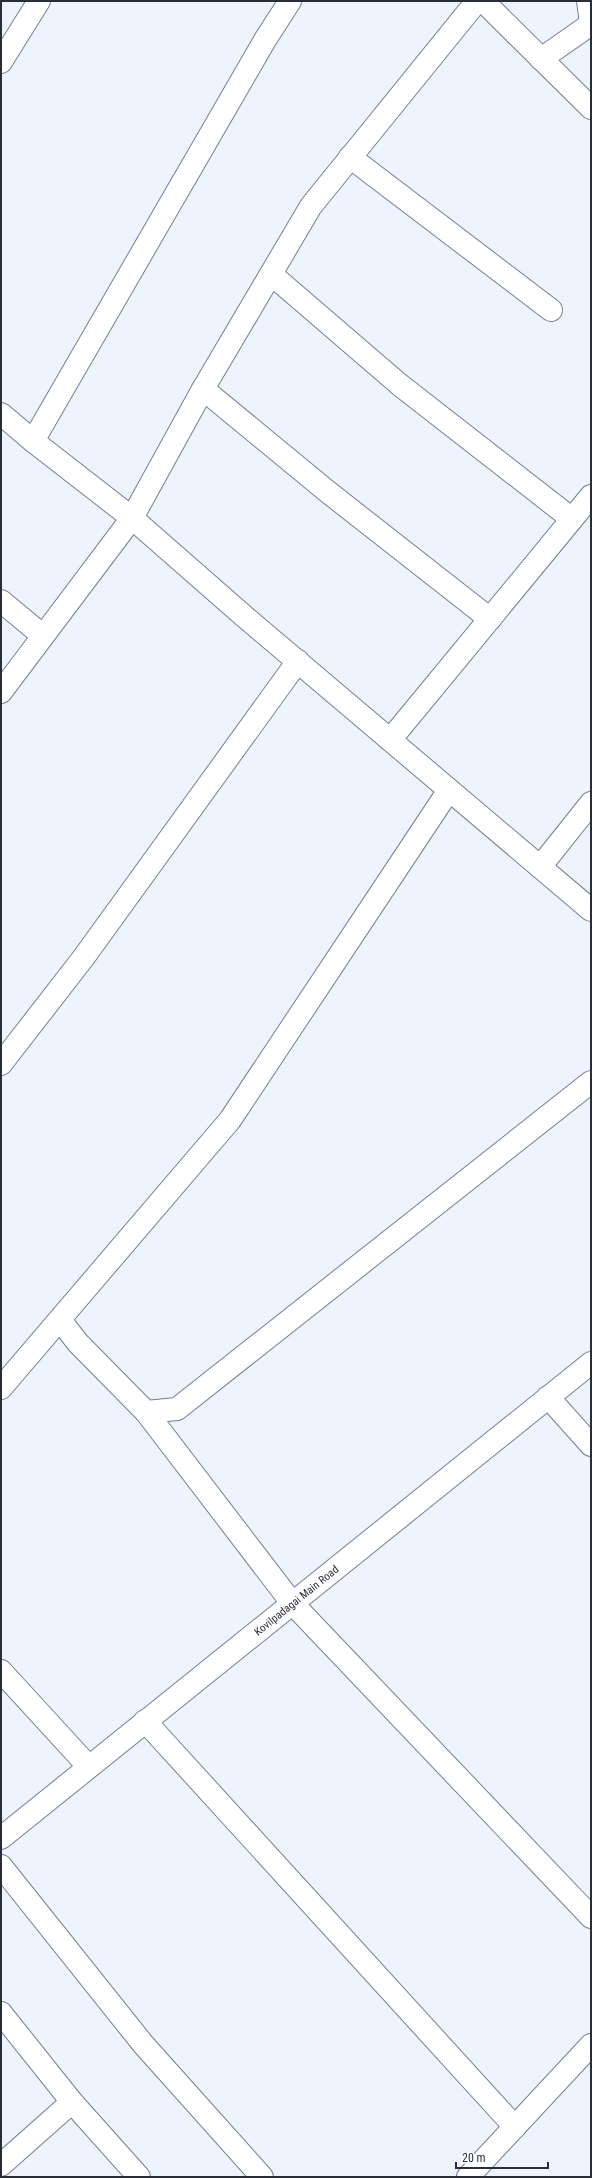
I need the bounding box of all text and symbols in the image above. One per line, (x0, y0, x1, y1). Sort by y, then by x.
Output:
street label: Kovilpadagai Main Road (251, 1563, 341, 1638)
scale bar (456, 2144, 548, 2170)
text: 20 m (462, 2151, 486, 2165)

